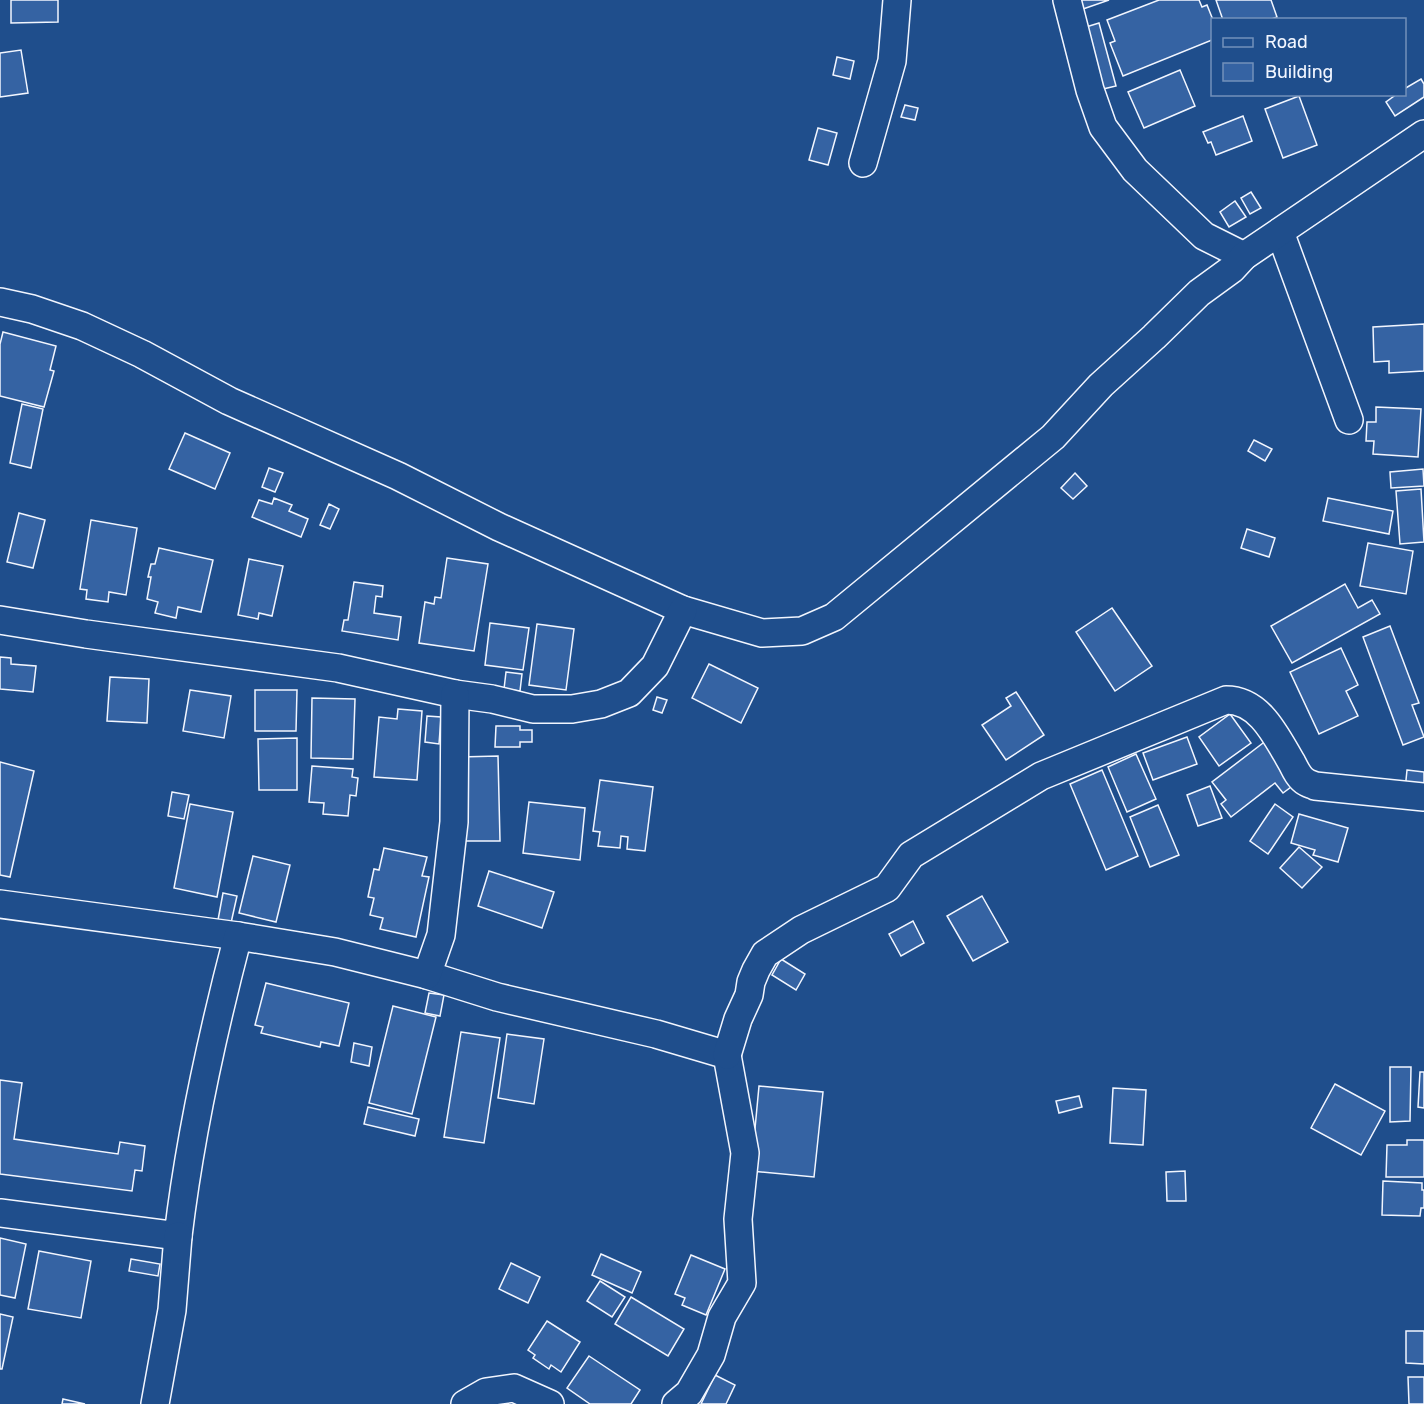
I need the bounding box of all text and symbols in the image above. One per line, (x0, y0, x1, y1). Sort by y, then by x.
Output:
legend (1211, 18, 1406, 96)
text: Road (1265, 31, 1308, 53)
text: Building (1265, 61, 1333, 83)

